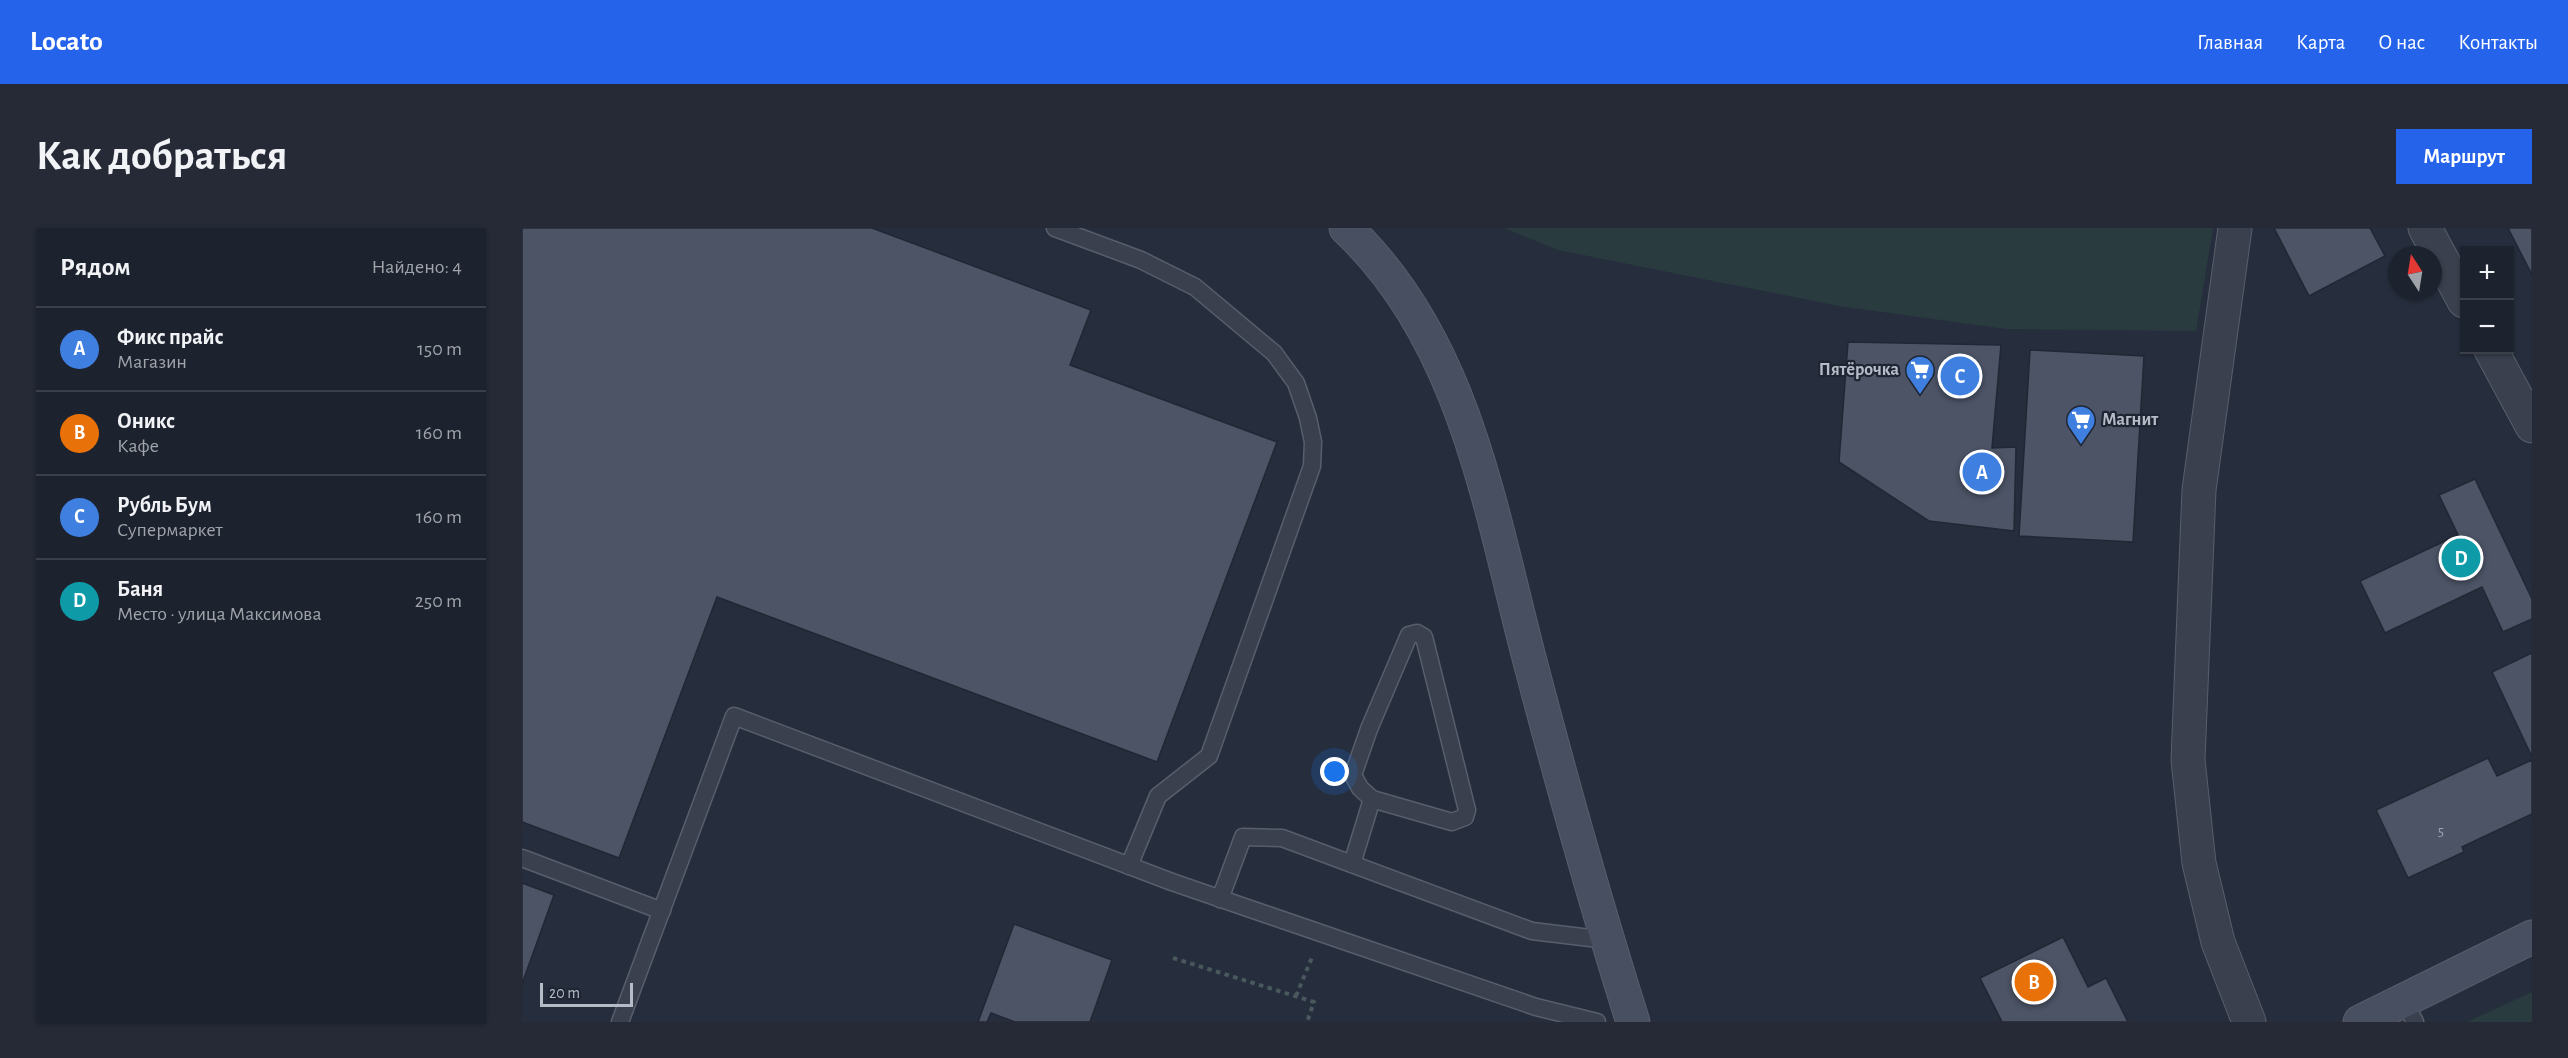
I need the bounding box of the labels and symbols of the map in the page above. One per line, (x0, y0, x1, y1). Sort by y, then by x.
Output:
north arrow (2388, 246, 2442, 300)
supermarket icon: Пятёрочка (1904, 354, 1936, 396)
pin: C (1940, 354, 1980, 398)
place label: Пятёрочка (1819, 361, 1899, 379)
supermarket icon: Магнит (2065, 404, 2097, 446)
place label: Магнит (2102, 411, 2159, 429)
pin: A (1962, 450, 2002, 494)
pin: D (2442, 536, 2480, 580)
your location (1320, 757, 1349, 786)
house number: 5 (2438, 824, 2444, 839)
pin: B (2014, 960, 2054, 1005)
scale bar (540, 980, 633, 1008)

